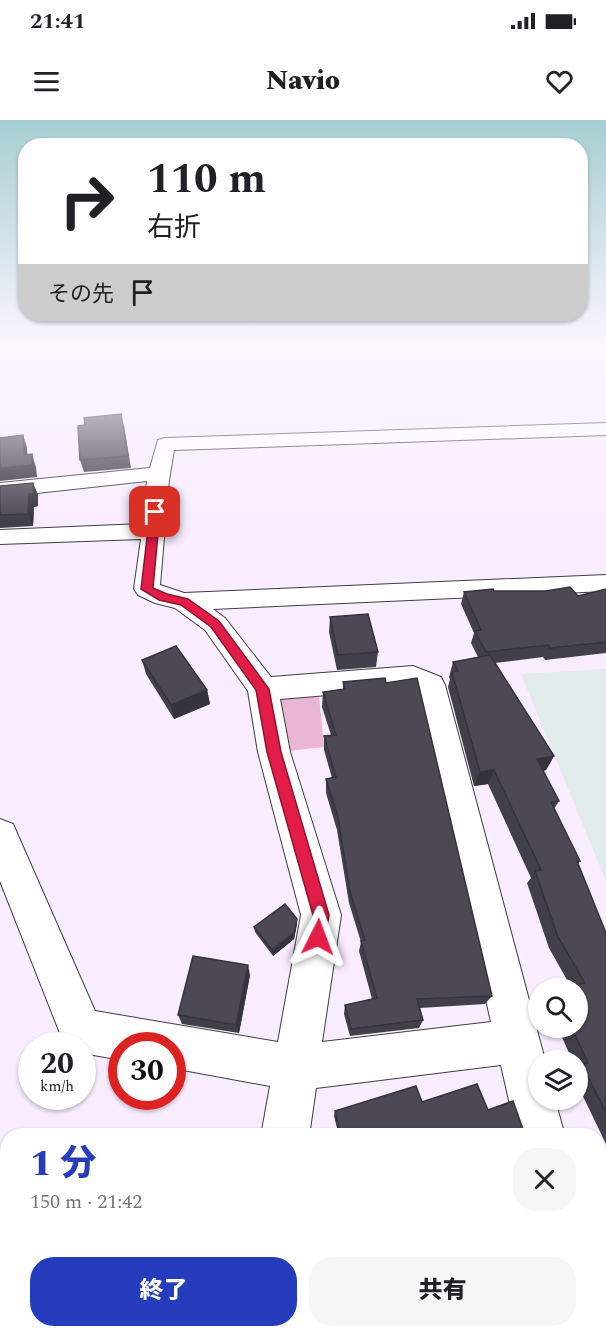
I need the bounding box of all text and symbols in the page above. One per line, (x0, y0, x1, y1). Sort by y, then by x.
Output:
text: 21:41 (30, 5, 85, 38)
text: Navio (266, 60, 340, 102)
icon: menu (30, 65, 63, 98)
icon: heart (543, 65, 576, 98)
text: 110 m (147, 148, 266, 211)
icon: right (48, 162, 126, 240)
text: 右折 (147, 207, 201, 249)
icon: arrive (126, 276, 159, 309)
text: その先 (48, 278, 114, 311)
pin (129, 486, 180, 537)
icon: arrive (138, 495, 171, 528)
position arrow (286, 905, 350, 969)
map controls (528, 978, 588, 1110)
button: search (528, 978, 588, 1038)
speed limit sign: 30 (108, 1032, 186, 1110)
text: 20 (40, 1041, 74, 1087)
button: layers (528, 1050, 588, 1110)
text: km/h (40, 1075, 74, 1098)
text: 1 分 (30, 1137, 97, 1192)
button: close (513, 1148, 576, 1211)
text: 150 m · 21:42 (30, 1187, 142, 1217)
button: 終了 (30, 1257, 297, 1326)
button: 共有 (309, 1257, 576, 1326)

